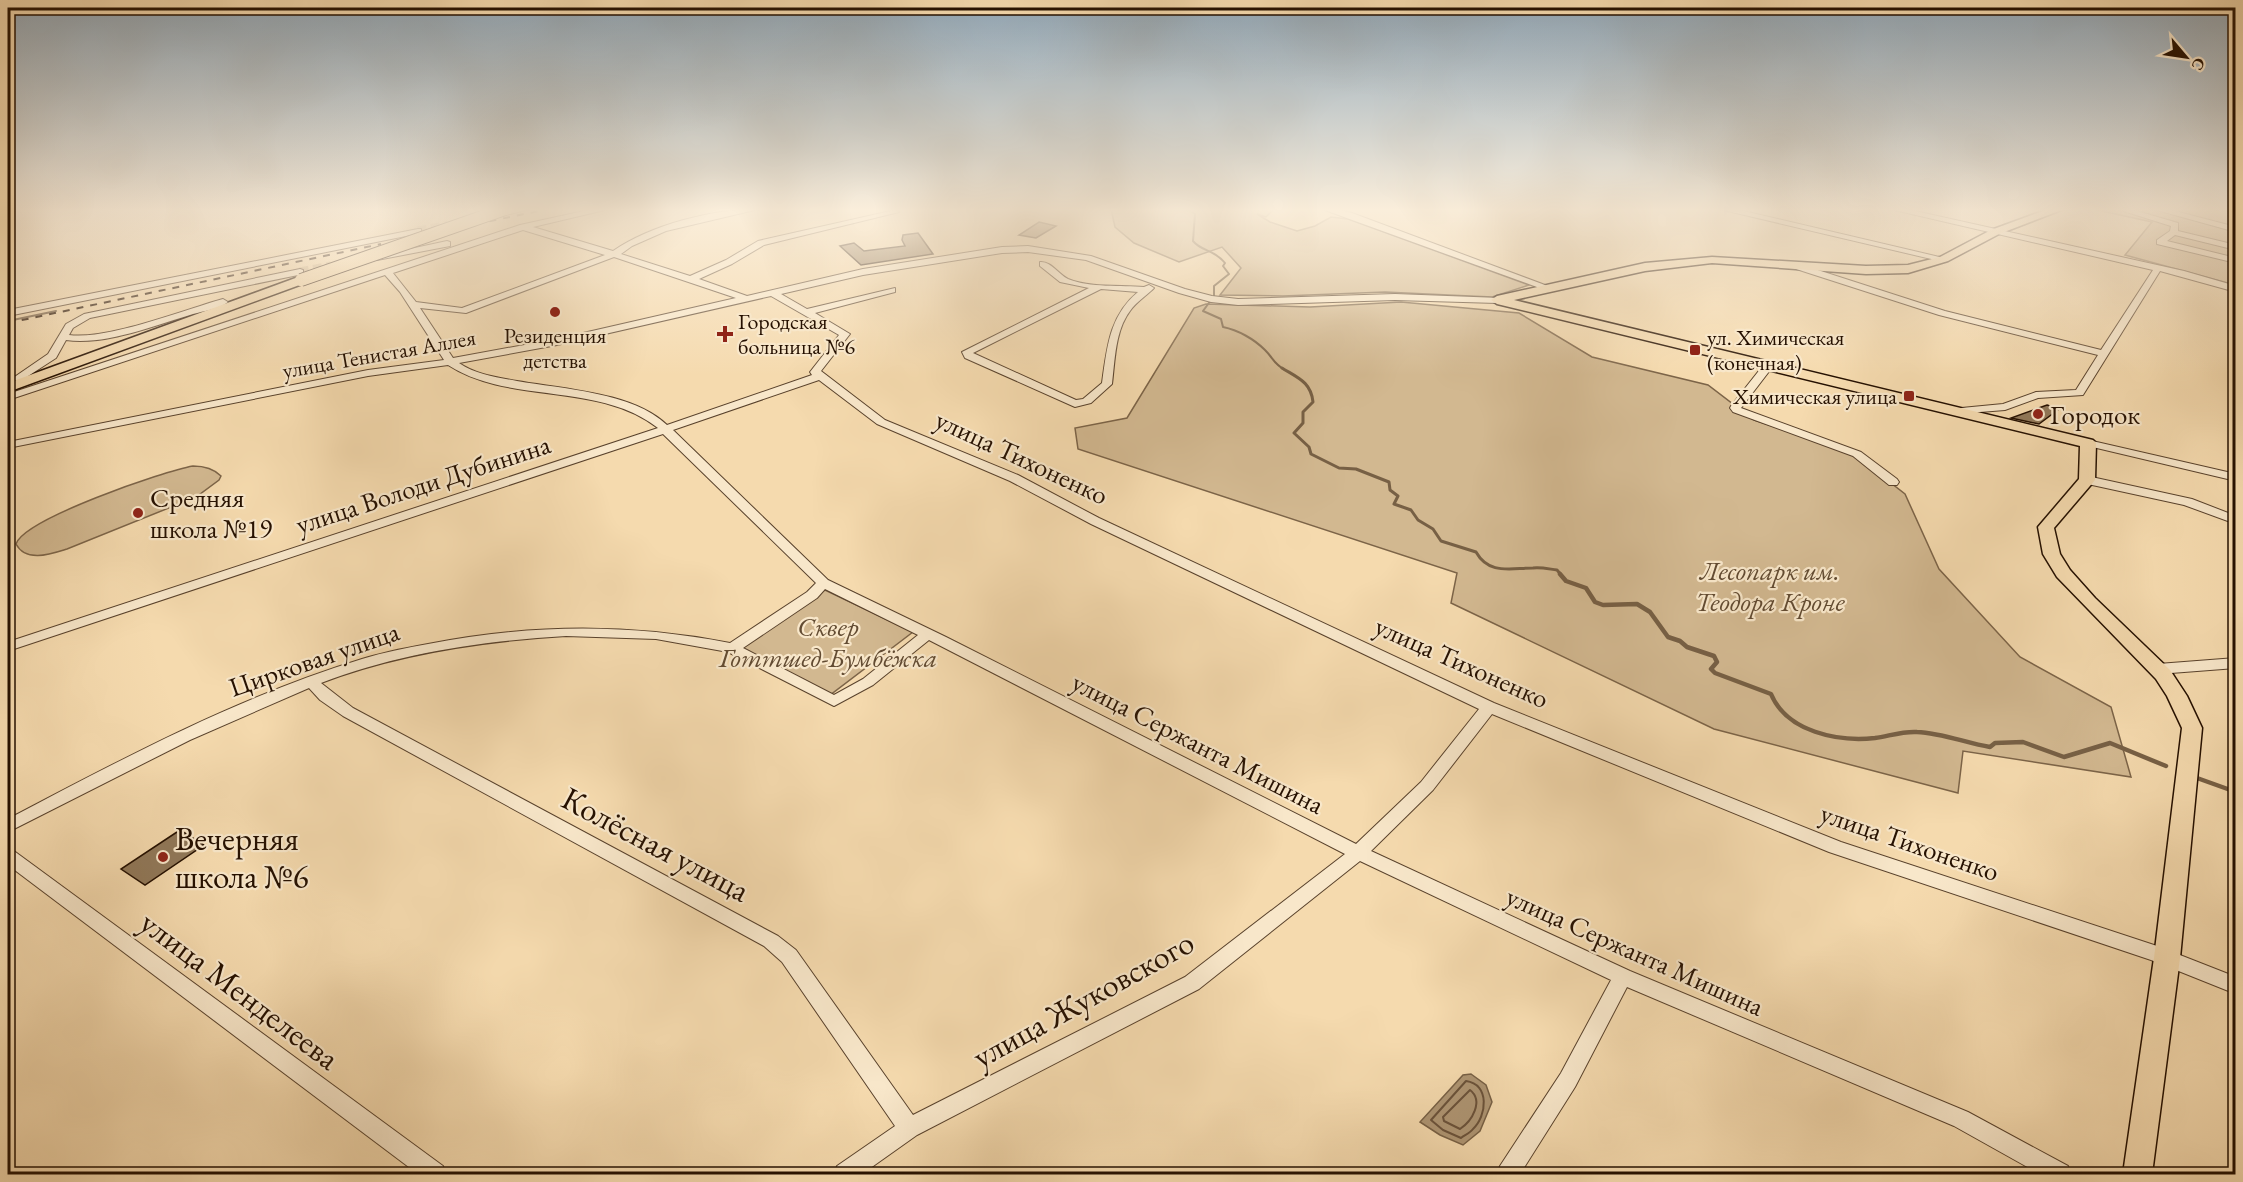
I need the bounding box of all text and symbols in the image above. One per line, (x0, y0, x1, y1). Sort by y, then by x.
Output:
north arrow (2156, 27, 2216, 87)
text: С (2187, 54, 2211, 74)
marker: Резиденция детства (548, 305, 562, 319)
place label: Городская больница №6 (738, 307, 856, 361)
place label: Резиденция детства (504, 321, 606, 375)
street label: улица Тенистая Аллея (280, 323, 478, 385)
place label: ул. Химическая (конечная) (1707, 323, 1844, 377)
marker: Городская больница №6 (716, 325, 734, 343)
marker: ул. Химическая (конечная) (1688, 343, 1702, 357)
place label: Химическая улица (1732, 382, 1897, 411)
marker: Химическая улица (1902, 389, 1916, 403)
place label: Городок (2050, 397, 2140, 432)
street label: улица Тихоненко (930, 402, 1114, 512)
marker: Городок (2031, 407, 2045, 421)
street label: улица Володи Дубинина (291, 426, 555, 542)
place label: Средняя школа №19 (150, 480, 272, 546)
marker: Средняя школа №19 (131, 506, 145, 520)
park label: Лесопарк им. Теодора Кроне (1695, 553, 1845, 619)
street label: улица Тихоненко (1370, 608, 1554, 716)
park label: Сквер Готтшед-Бумбёжка (718, 609, 937, 675)
street label: Цирковая улица (224, 613, 404, 704)
street label: улица Сержанта Мишина (1066, 664, 1330, 822)
street label: Колёсная улица (555, 776, 758, 912)
street label: улица Тихоненко (1816, 795, 2004, 889)
place label: Вечерняя школа №6 (175, 817, 309, 898)
marker: Вечерняя школа №6 (156, 850, 170, 864)
street label: улица Сержанта Мишина (1501, 878, 1770, 1024)
street label: улица Менделеева (132, 901, 349, 1080)
street label: улица Жуковского (965, 920, 1201, 1078)

